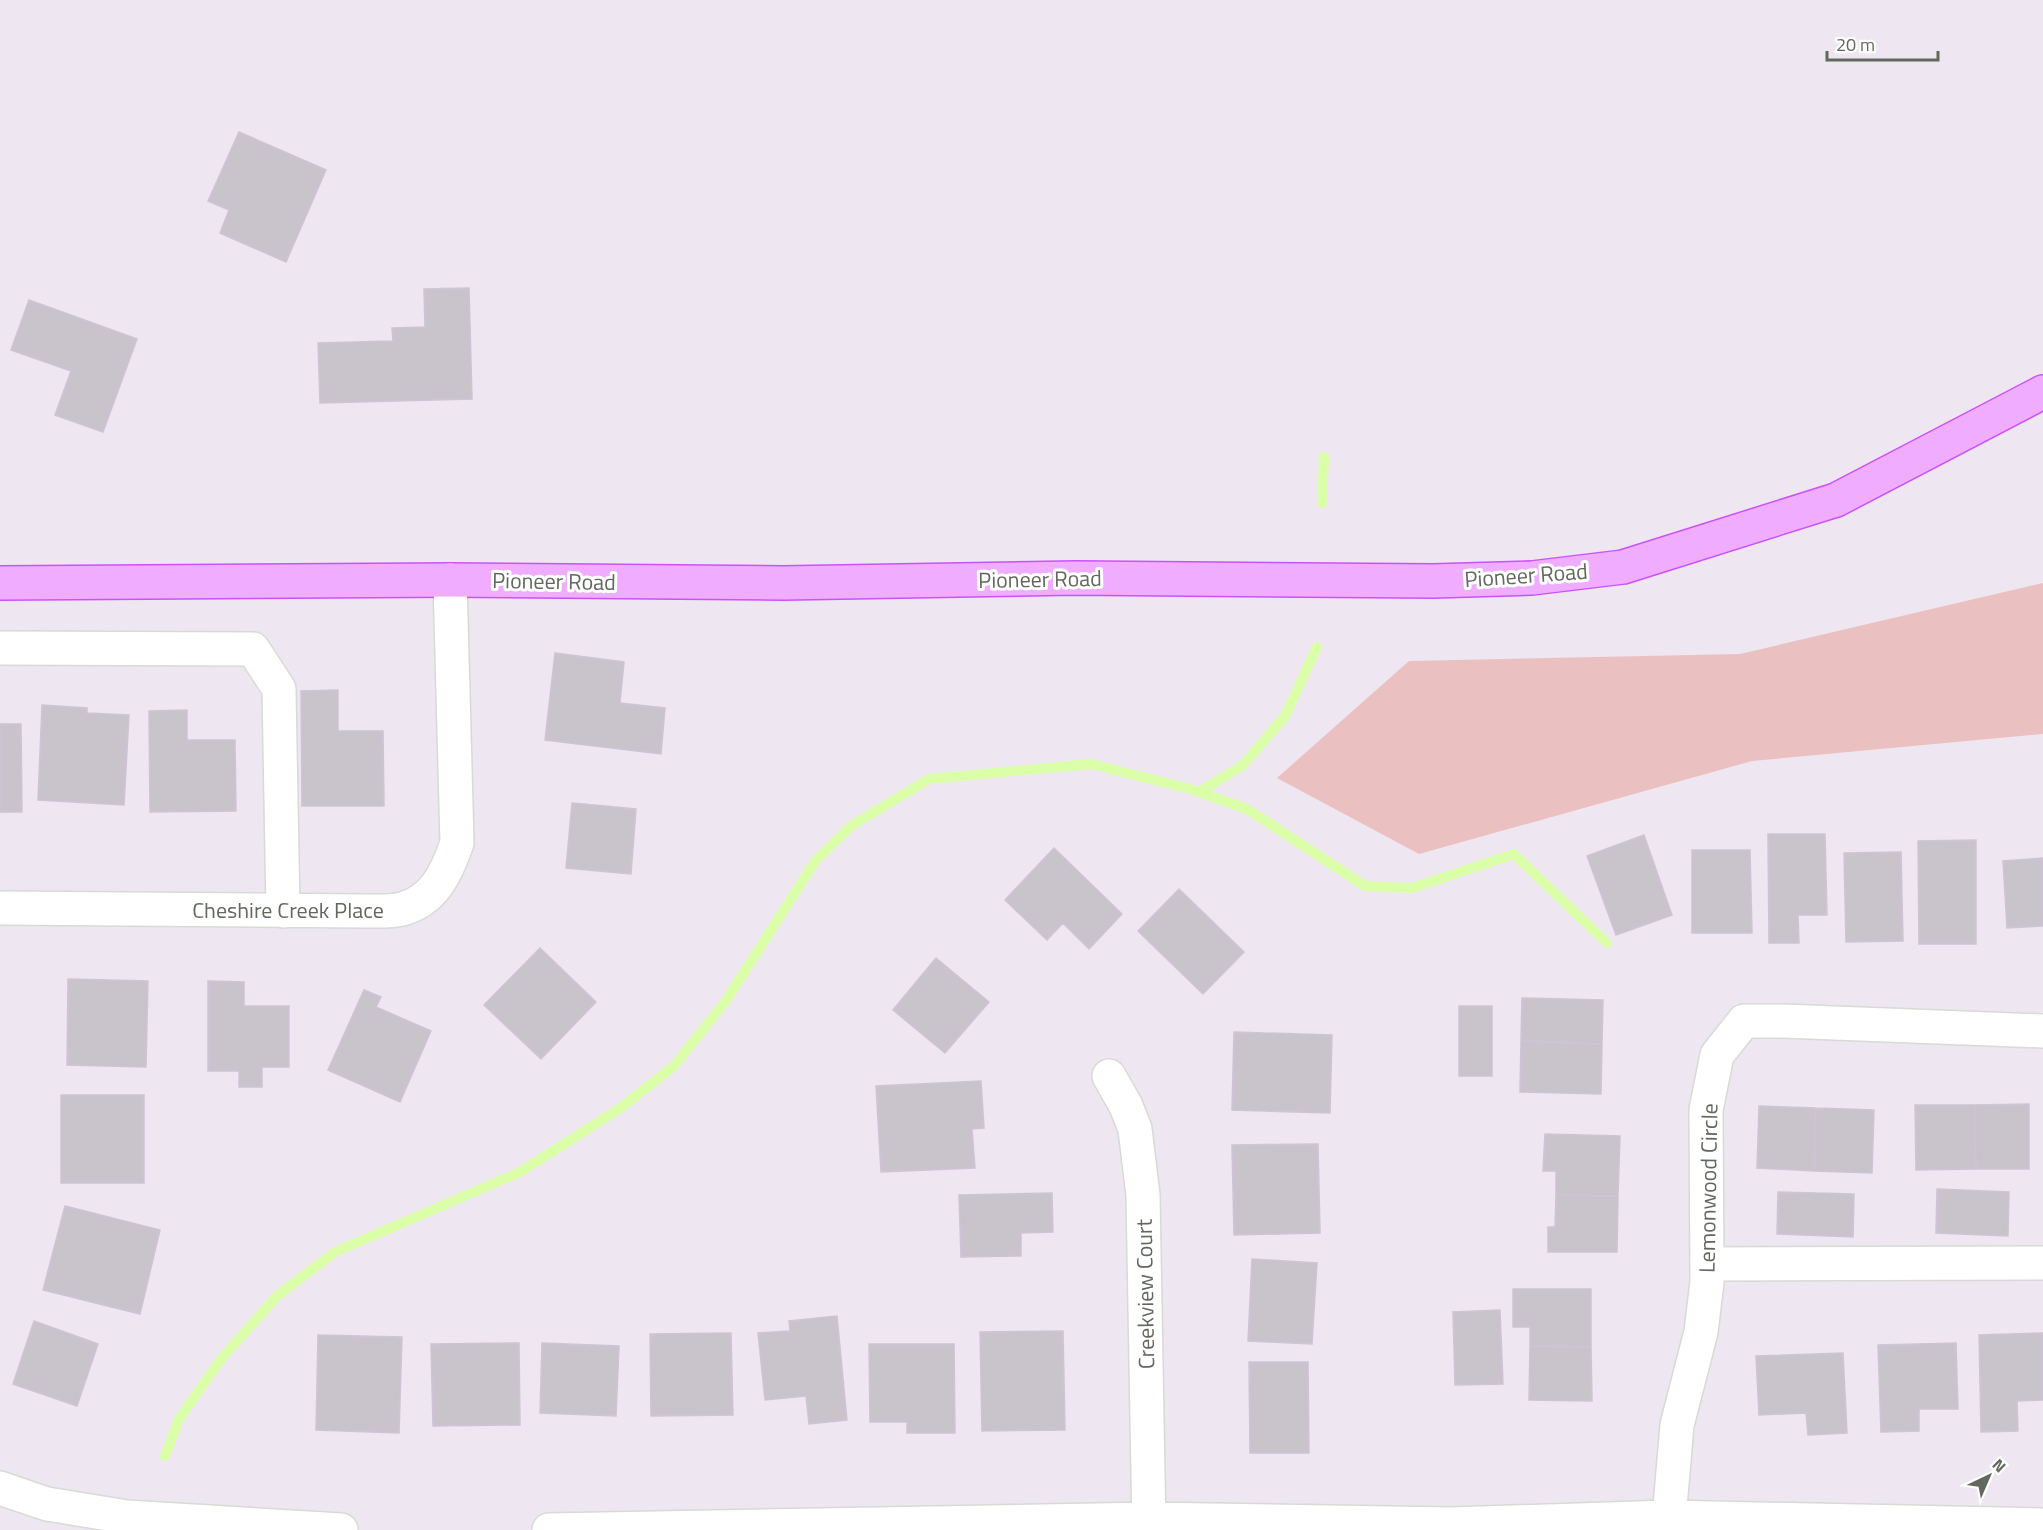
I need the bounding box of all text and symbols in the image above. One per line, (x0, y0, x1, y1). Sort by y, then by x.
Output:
scale bar (1827, 24, 1938, 62)
text: 20 m (1836, 31, 1875, 58)
street label: Pioneer Road (1463, 554, 1589, 596)
street label: Pioneer Road (978, 561, 1102, 597)
street label: Pioneer Road (492, 563, 616, 599)
street label: Cheshire Creek Place (192, 893, 384, 927)
street label: Lemonwood Circle (1690, 1103, 1726, 1273)
street label: Creekview Court (1127, 1218, 1163, 1369)
north arrow (1959, 1446, 2019, 1506)
text: N (1987, 1453, 2012, 1478)

